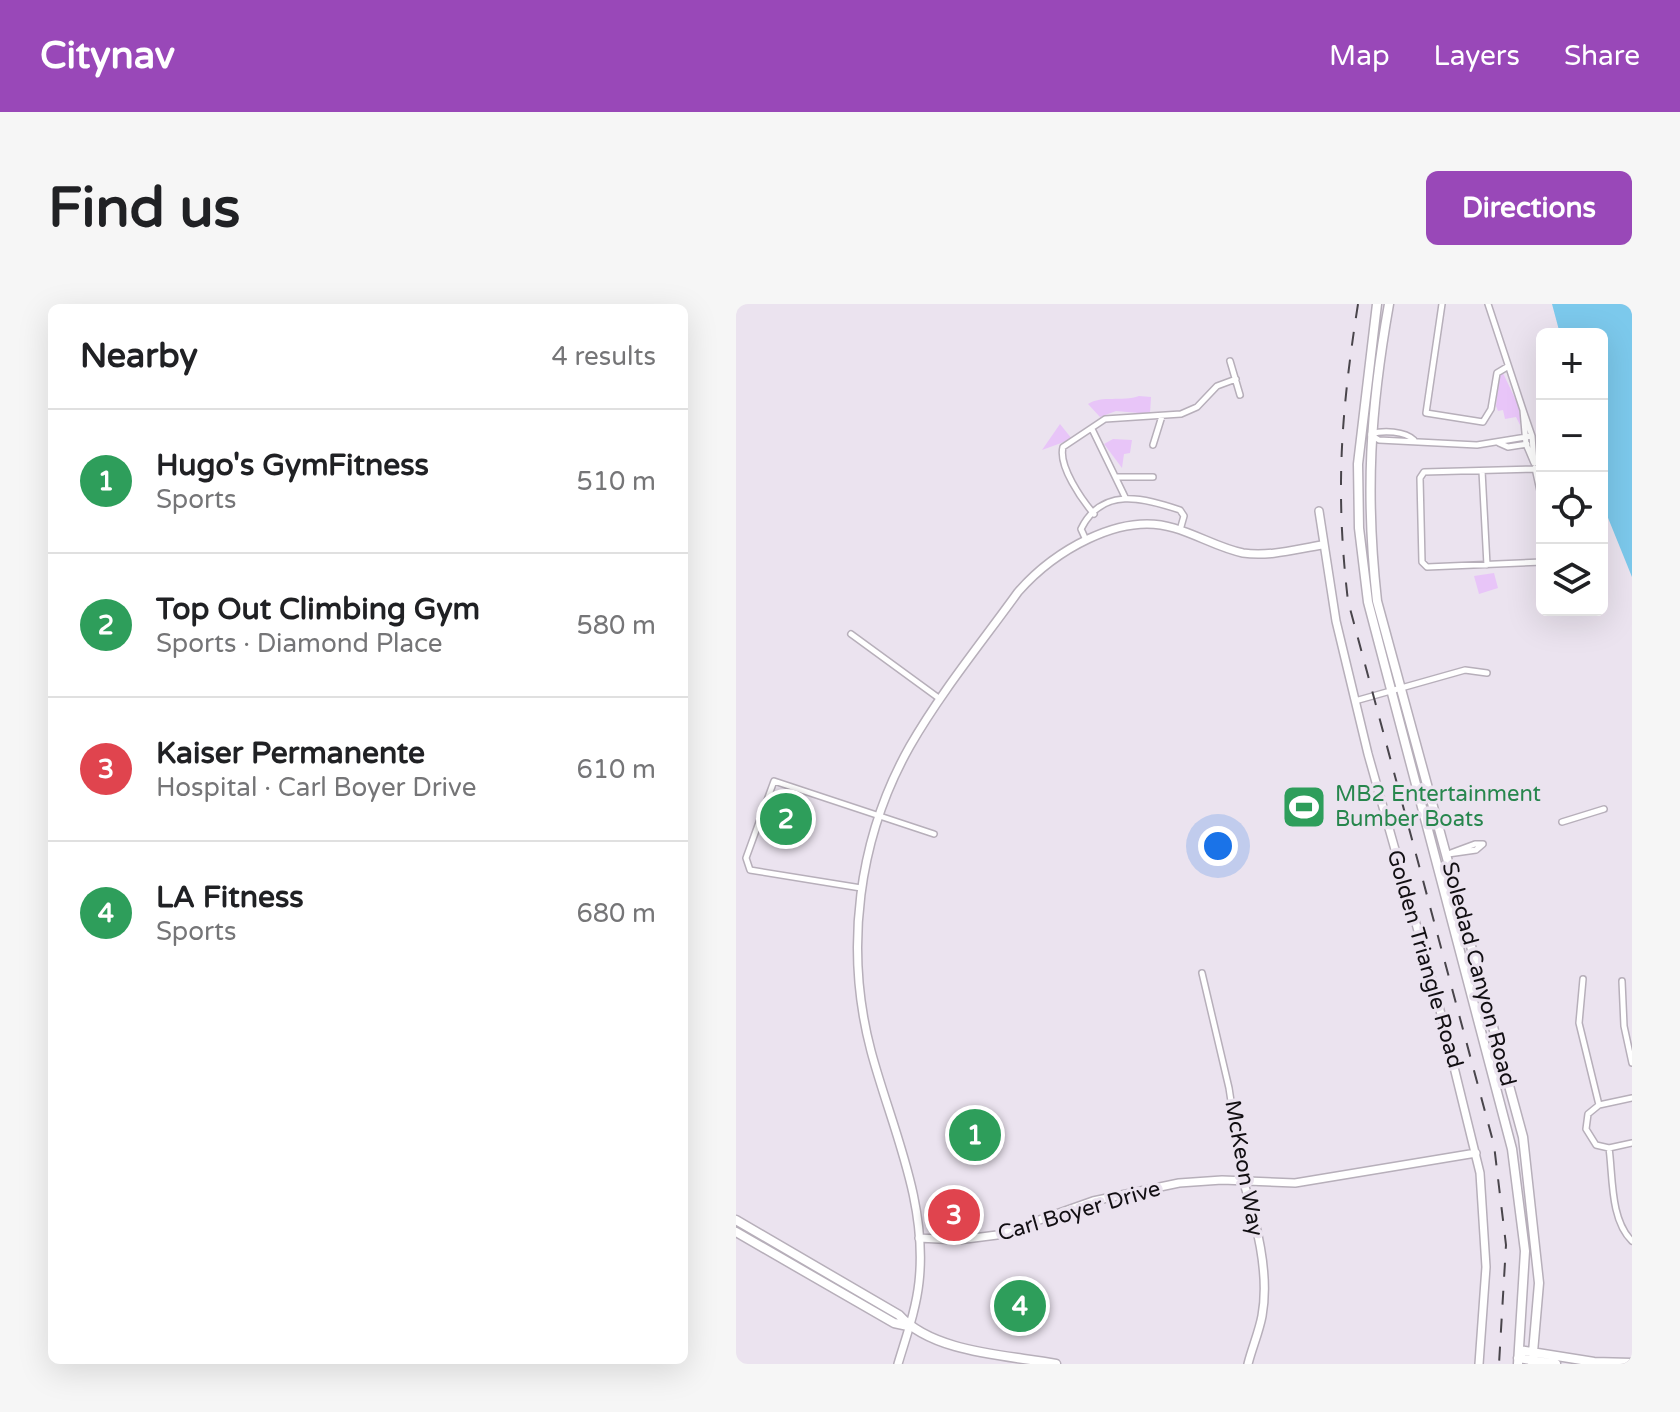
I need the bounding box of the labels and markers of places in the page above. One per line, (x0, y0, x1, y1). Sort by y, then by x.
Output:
place label: MB2 Entertainment Bumber Boats (1335, 781, 1541, 832)
sports icon: MB2 Entertainment Bumber Boats (1280, 783, 1328, 831)
pin: 2 (760, 789, 812, 849)
pin: 1 (949, 1105, 1001, 1165)
pin: 3 (928, 1185, 980, 1245)
pin: 4 (994, 1276, 1046, 1336)

